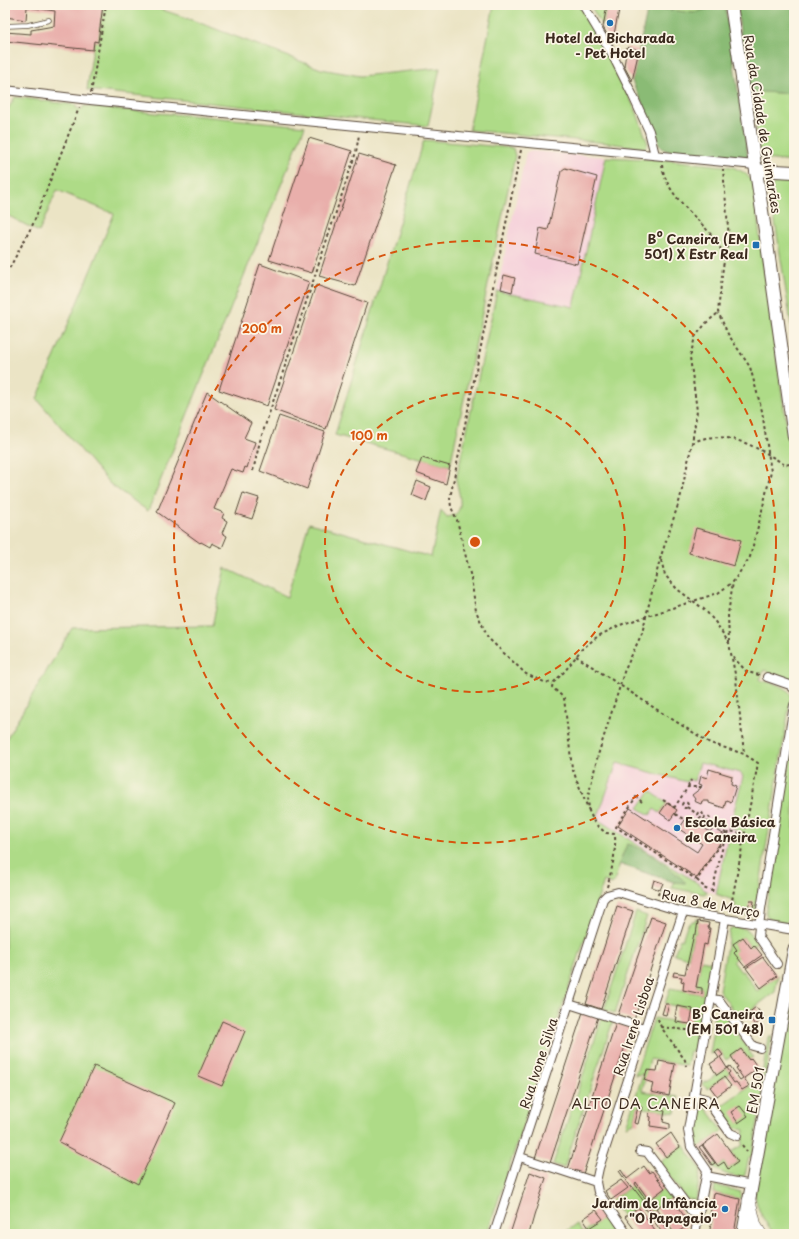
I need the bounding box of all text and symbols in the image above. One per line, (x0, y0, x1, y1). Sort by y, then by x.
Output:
marker: Hotel da Bicharada - Pet Hotel (605, 18, 615, 28)
place label: Hotel da Bicharada - Pet Hotel (545, 28, 675, 62)
street label: Rua da Cidade de Guimarães (739, 33, 787, 215)
place label: Bº Caneira (EM 501) X Estr Real (644, 229, 748, 263)
marker: Bº Caneira (EM 501) X Estr Real (751, 240, 761, 250)
text: 200 m (242, 319, 282, 337)
text: 100 m (350, 426, 388, 444)
centre of rings (468, 535, 482, 549)
place label: Escola Básica de Caneira (685, 812, 776, 846)
marker: Escola Básica de Caneira (672, 823, 682, 833)
street label: Rua 8 de Março (660, 884, 762, 922)
street label: Rua Irene Lisboa (608, 973, 658, 1078)
place label: Bº Caneira (EM 501 48) (686, 1004, 764, 1038)
street label: Rua Ivone Silva (514, 1015, 562, 1111)
marker: Bº Caneira (EM 501 48) (767, 1015, 777, 1025)
street label: EM 501 (741, 1065, 769, 1115)
district label: ALTO DA CANEIRA (571, 1093, 721, 1114)
place label: Jardim de Infância "O Papagaio" (592, 1193, 717, 1227)
marker: Jardim de Infância "O Papagaio" (720, 1204, 730, 1214)

